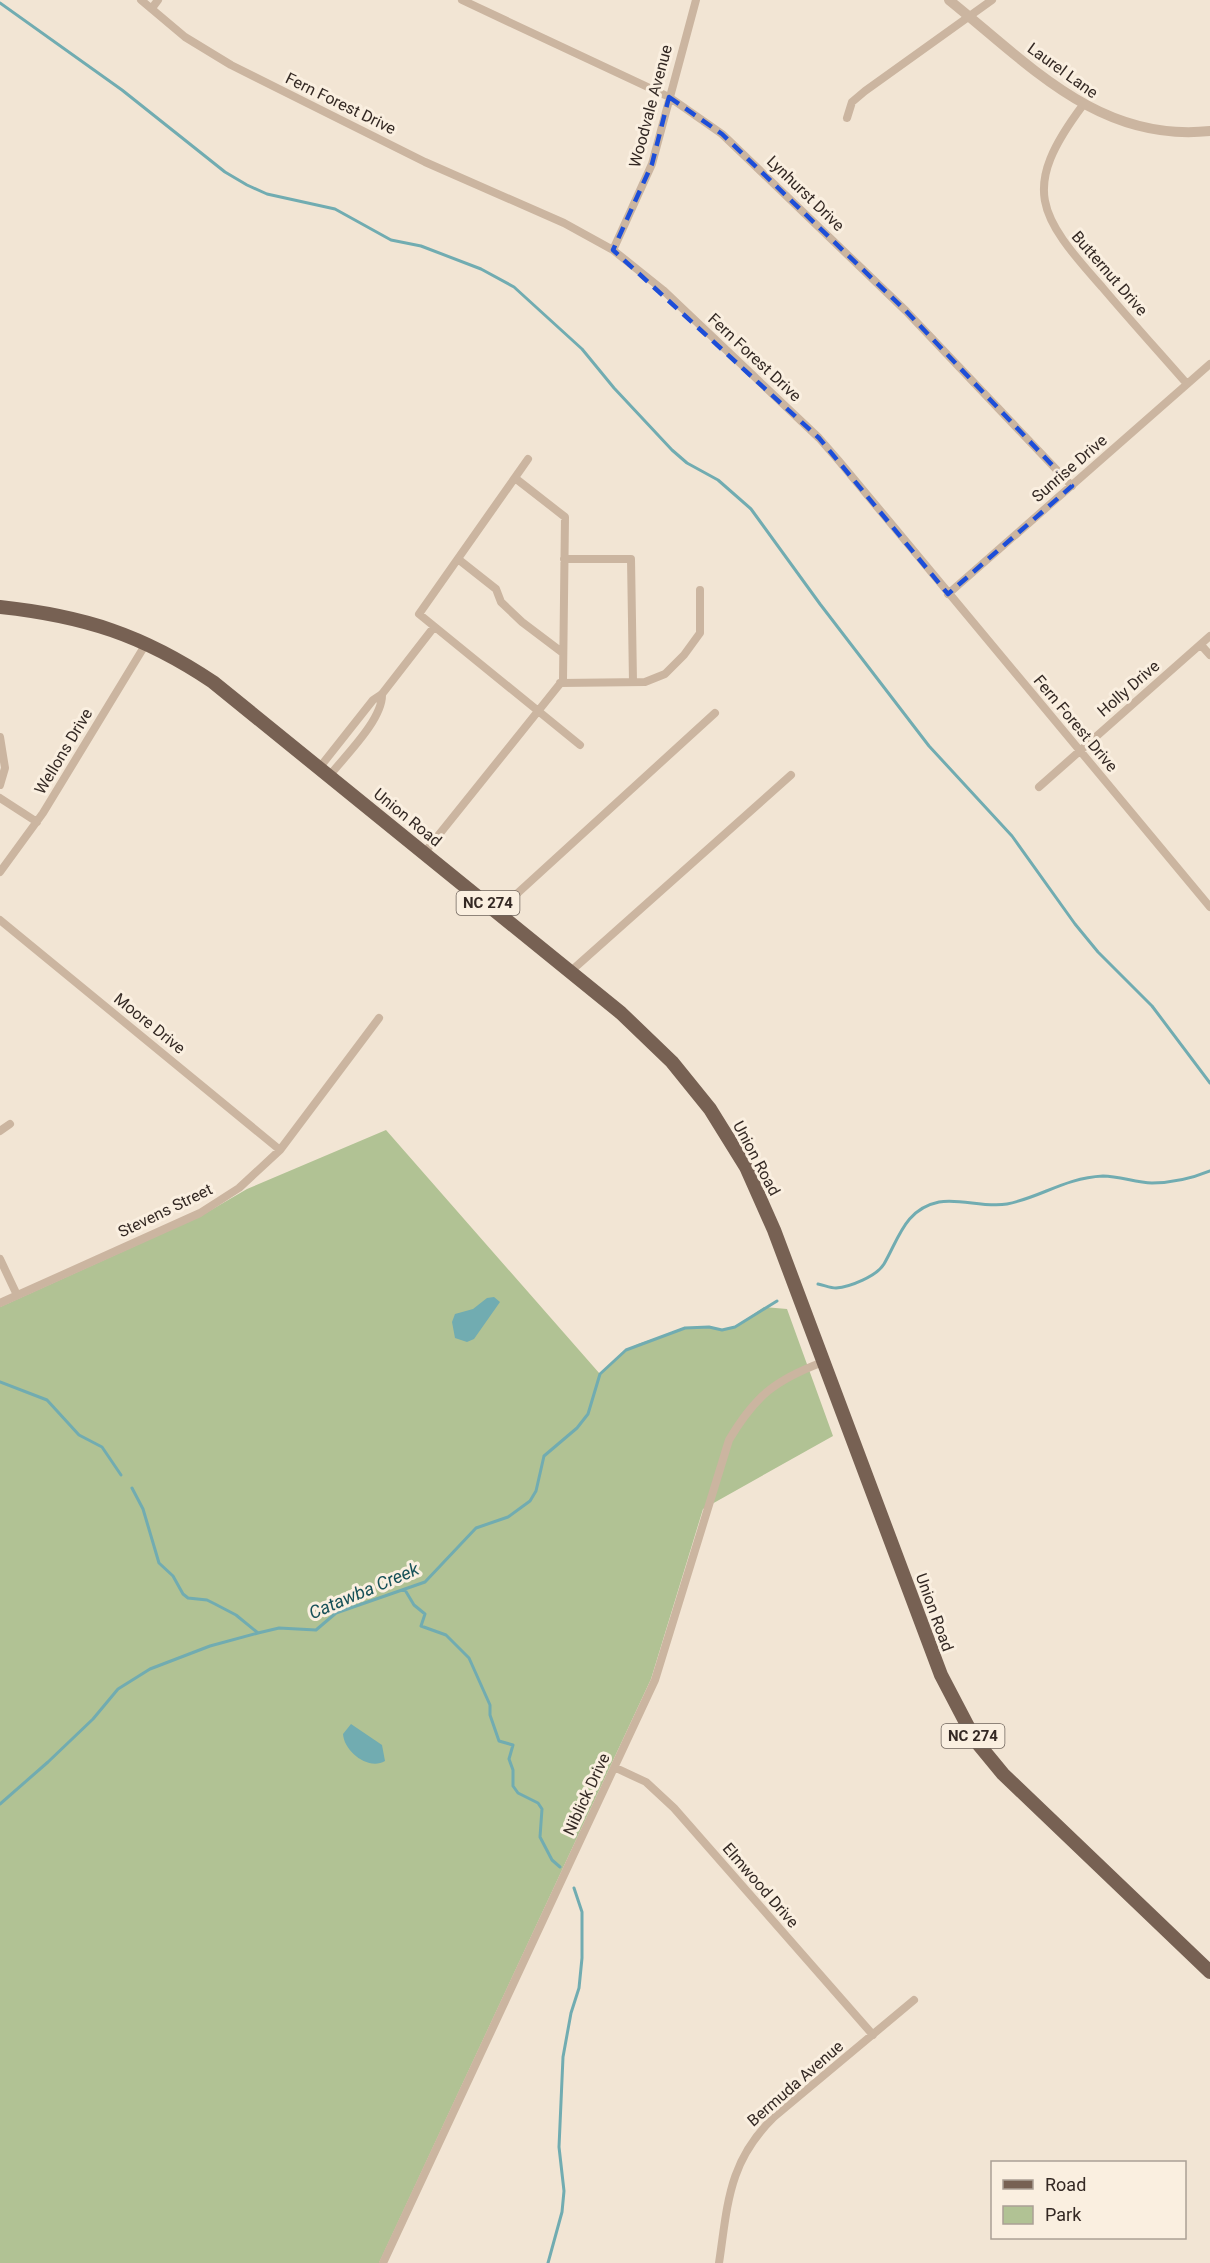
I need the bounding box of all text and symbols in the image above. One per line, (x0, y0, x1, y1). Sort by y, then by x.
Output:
street label: Laurel Lane (1024, 39, 1102, 102)
street label: Woodvale Avenue (625, 43, 676, 170)
street label: Fern Forest Drive (283, 69, 399, 138)
street label: Lynhurst Drive (763, 152, 848, 235)
street label: Butternut Drive (1068, 227, 1152, 320)
street label: Fern Forest Drive (704, 309, 805, 405)
street label: Sunrise Drive (1028, 431, 1111, 506)
street label: Holly Drive (1093, 656, 1163, 720)
street label: Fern Forest Drive (1030, 671, 1122, 776)
street label: Wellons Drive (30, 705, 96, 797)
street label: Union Road (370, 784, 445, 850)
road number: NC 274 (456, 891, 520, 915)
street label: Moore Drive (110, 989, 189, 1058)
street label: Union Road (729, 1118, 784, 1199)
street label: Stevens Street (115, 1179, 215, 1241)
water label: Catawba Creek (306, 1557, 423, 1623)
street label: Union Road (912, 1571, 957, 1654)
road number: NC 274 (942, 1724, 1004, 1748)
street label: Niblick Drive (559, 1750, 614, 1838)
street label: Elmwood Drive (719, 1839, 803, 1932)
street label: Bermuda Avenue (744, 2037, 847, 2130)
legend (991, 2161, 1186, 2239)
text: Road (1045, 2174, 1086, 2195)
text: Park (1045, 2204, 1082, 2225)

